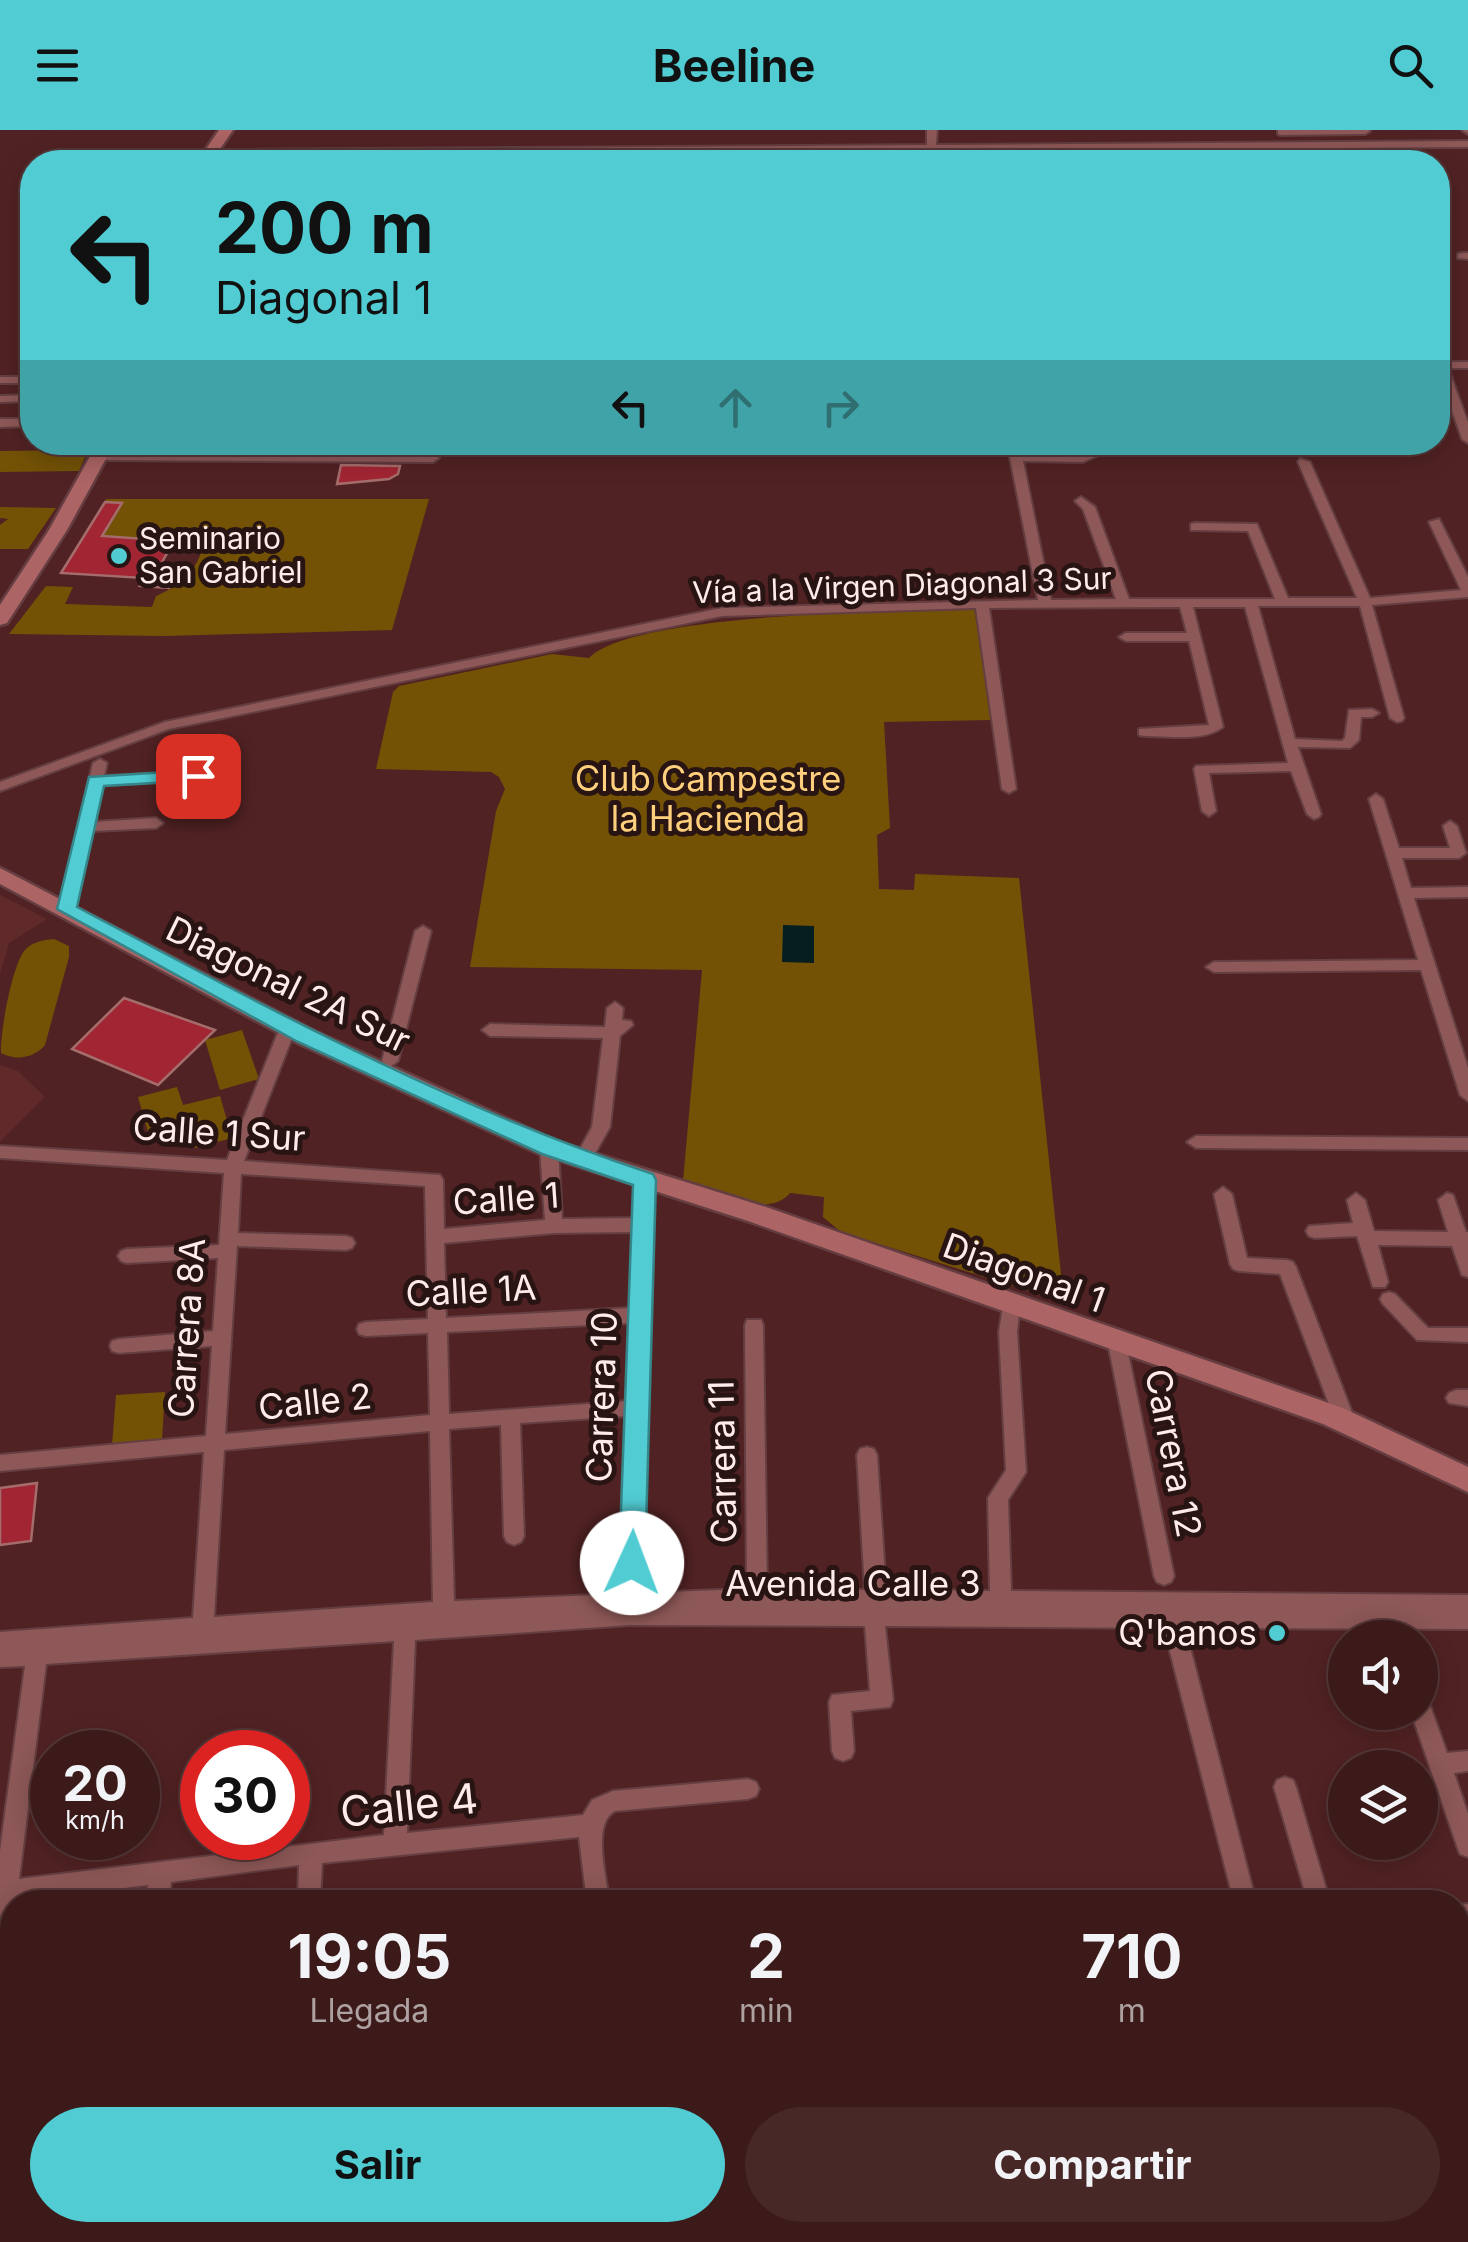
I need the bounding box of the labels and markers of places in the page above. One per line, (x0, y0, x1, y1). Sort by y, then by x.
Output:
place label: Seminario San Gabriel (139, 520, 303, 590)
marker: Seminario San Gabriel (108, 545, 130, 567)
pin (156, 734, 241, 819)
place label: Q'banos (1118, 1611, 1257, 1653)
marker: Q'banos (1266, 1622, 1288, 1644)

